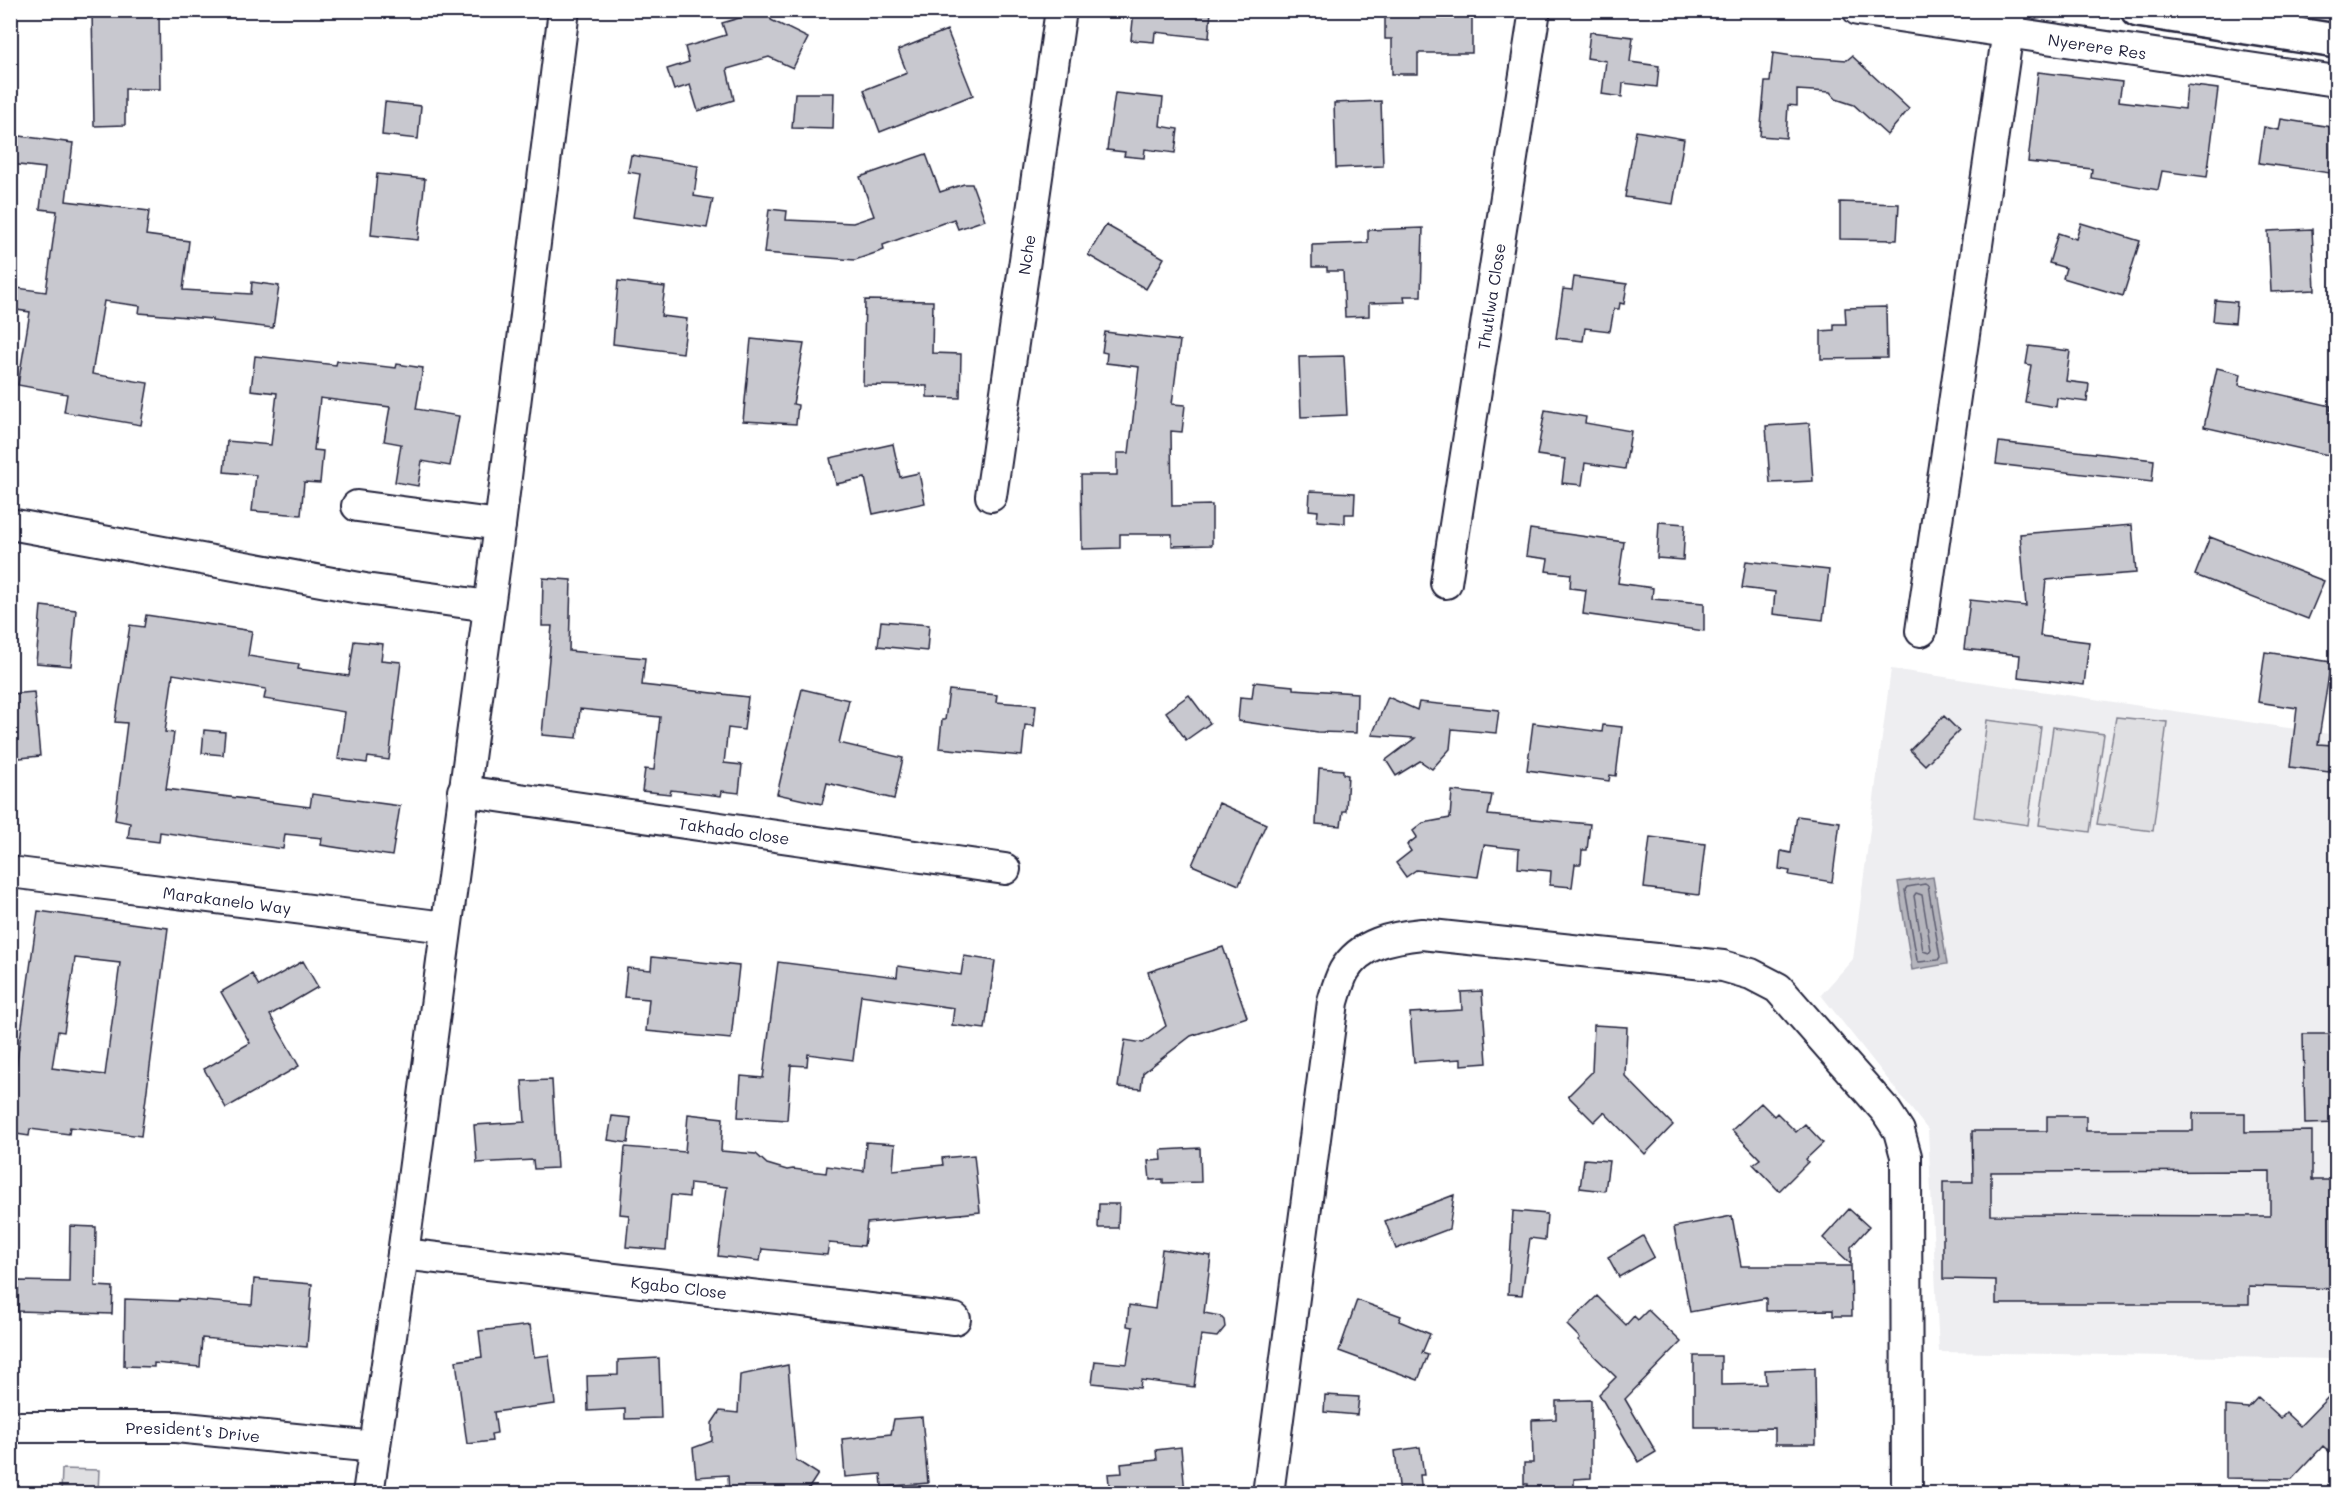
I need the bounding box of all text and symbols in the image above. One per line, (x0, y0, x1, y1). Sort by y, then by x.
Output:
street label: Nyerere Res (2047, 28, 2148, 63)
street label: Nche (1013, 233, 1039, 276)
street label: Thutlwa Close (1472, 241, 1509, 351)
street label: Takhado close (677, 812, 791, 848)
street label: Marakanelo Way (162, 881, 293, 918)
street label: Kgabo Close (630, 1270, 728, 1303)
street label: President's Drive (125, 1417, 261, 1446)

